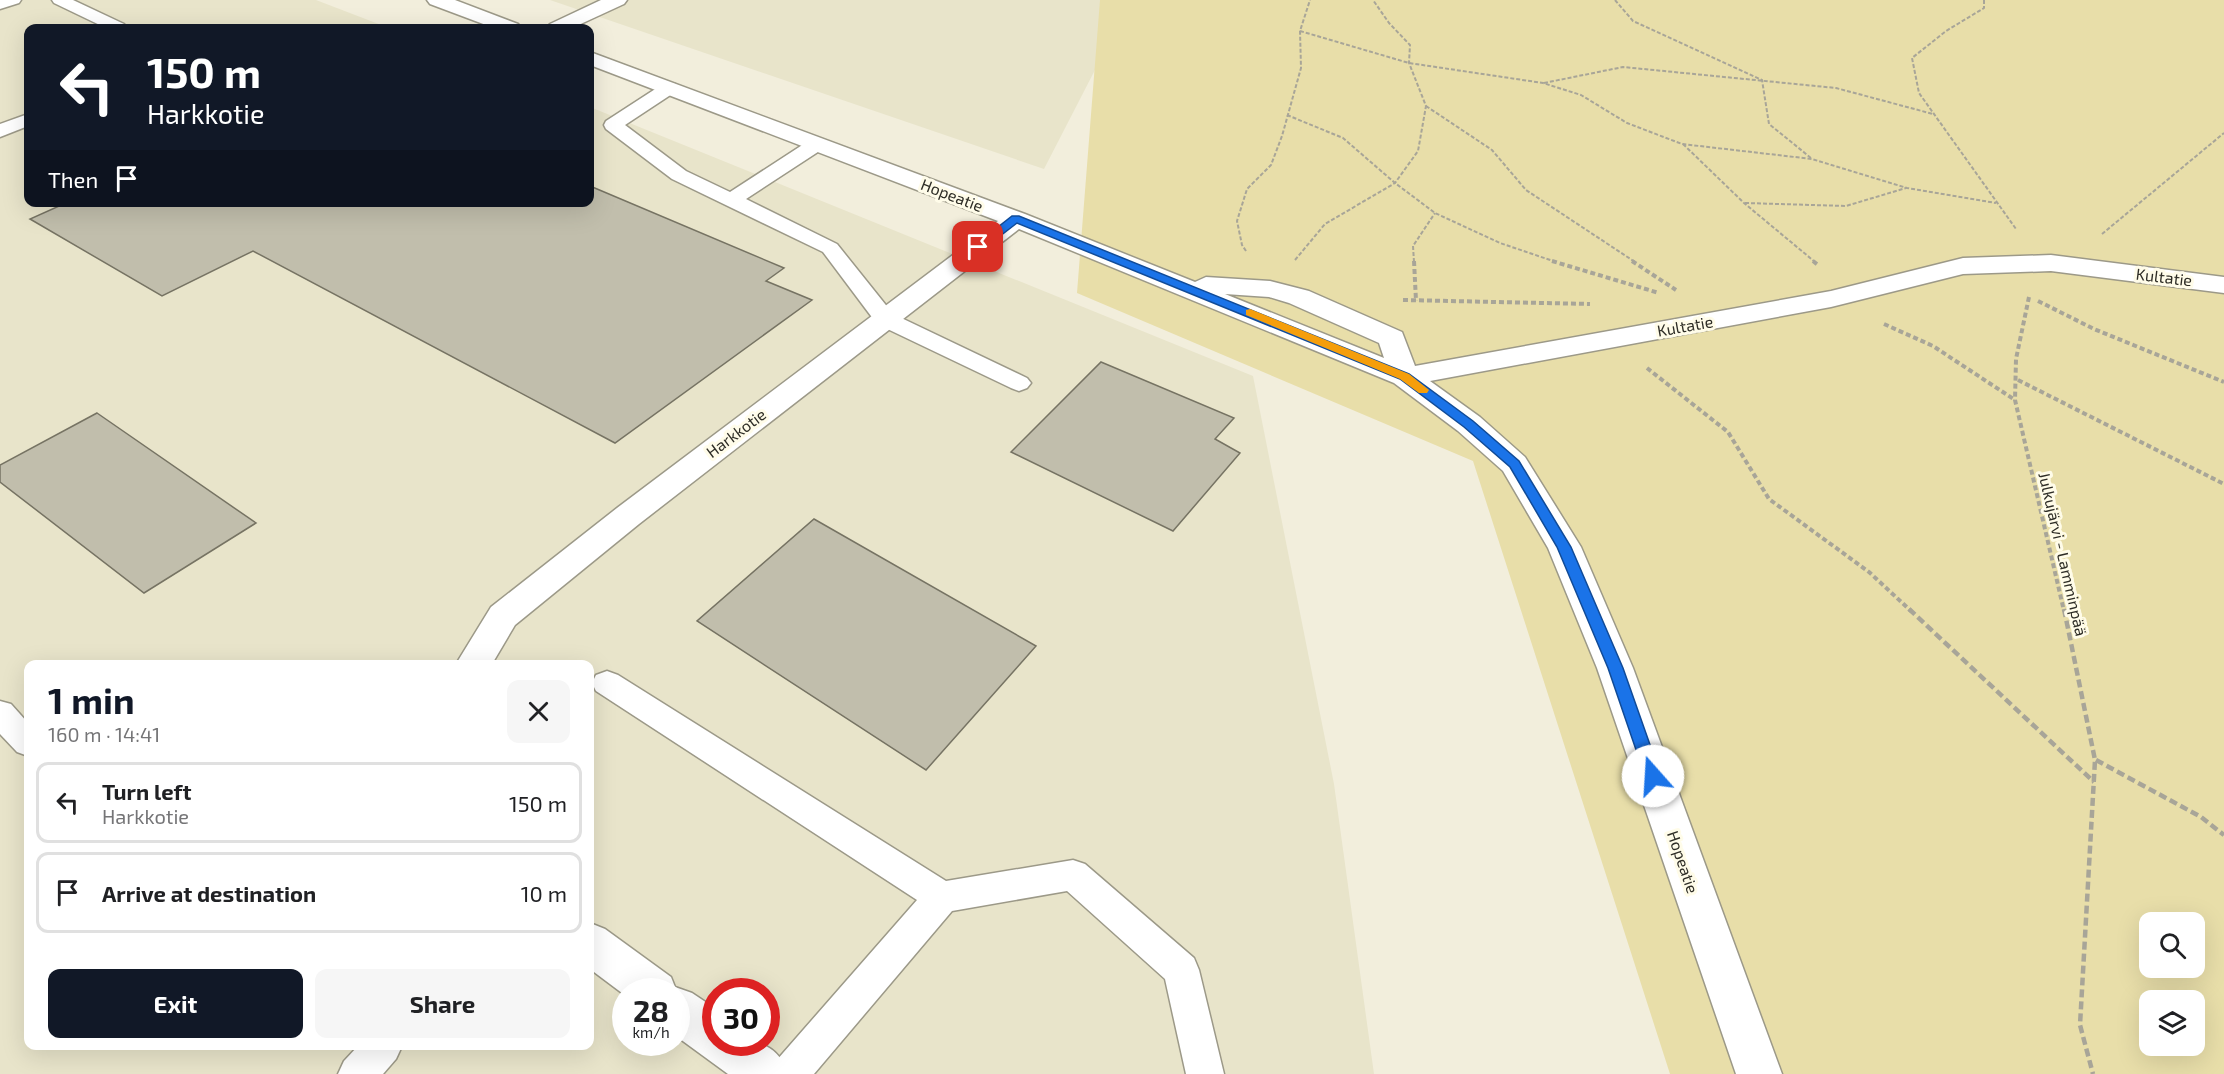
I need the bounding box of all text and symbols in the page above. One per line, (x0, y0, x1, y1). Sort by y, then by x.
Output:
text: 150 m (147, 46, 261, 96)
icon: left (48, 48, 126, 126)
text: Harkkotie (147, 97, 265, 129)
icon: arrive (110, 162, 143, 195)
text: Then (48, 166, 98, 192)
street label: Hopeatie (918, 174, 986, 215)
pin (952, 221, 1003, 272)
icon: arrive (961, 230, 994, 263)
street label: Kultatie (2135, 264, 2193, 289)
street label: Kultatie (1655, 311, 1714, 340)
street label: Harkkotie (702, 404, 769, 461)
street label: Julkujärvi - Lamminpää (2034, 470, 2092, 638)
text: 1 min (48, 678, 135, 721)
button: close (507, 680, 570, 743)
text: 160 m · 14:41 (48, 722, 160, 746)
position arrow (1621, 744, 1685, 808)
text: Turn left (102, 778, 191, 804)
icon: left (51, 786, 84, 819)
text: 150 m (509, 790, 567, 816)
text: Harkkotie (102, 804, 189, 828)
street label: Hopeatie (1664, 828, 1703, 896)
icon: arrive (51, 876, 84, 909)
text: Arrive at destination (102, 880, 316, 906)
text: 10 m (521, 880, 567, 906)
map controls (2139, 912, 2205, 1056)
button: search (2139, 912, 2205, 978)
button: Exit (48, 969, 303, 1038)
button: Share (315, 969, 570, 1038)
speed limit sign: 30 (702, 978, 780, 1056)
button: layers (2139, 990, 2205, 1056)
text: 28 (633, 992, 669, 1028)
text: km/h (632, 1023, 670, 1041)

